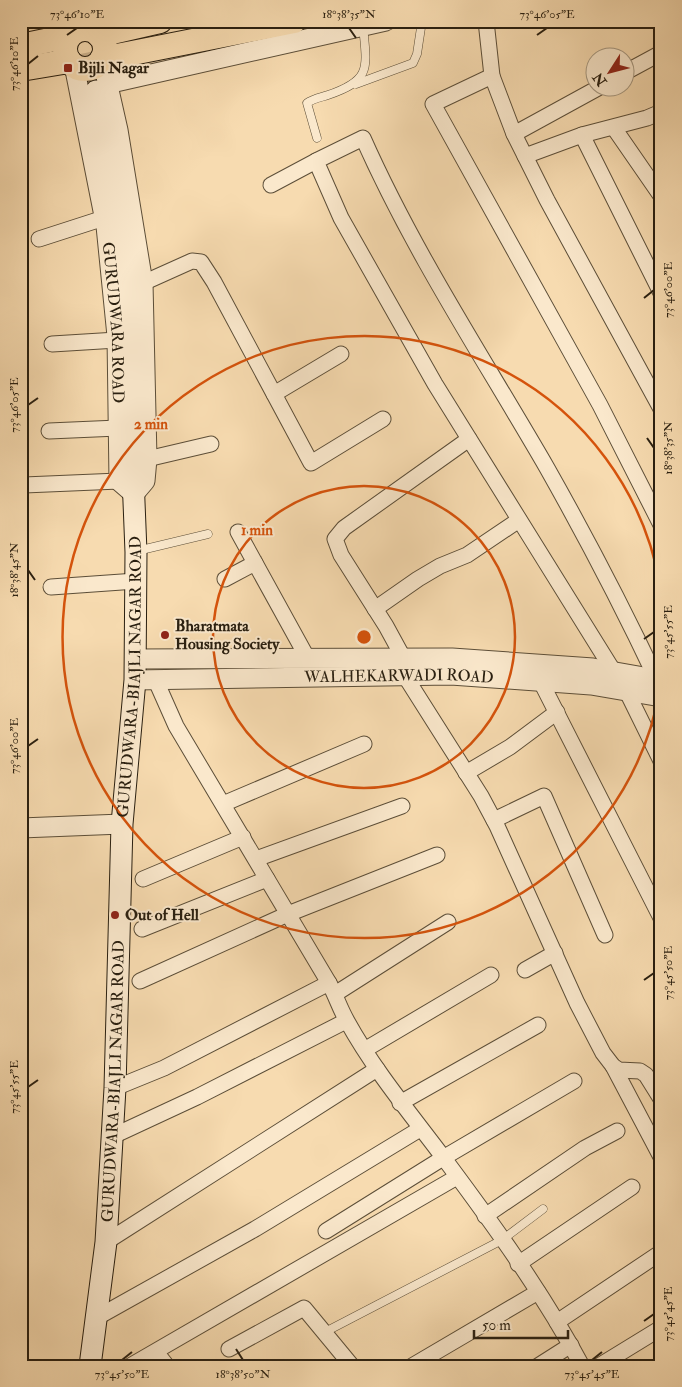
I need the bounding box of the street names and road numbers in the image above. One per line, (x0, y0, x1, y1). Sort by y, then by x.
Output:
street label: GURUDWARA ROAD (98, 241, 128, 403)
street label: GURUDWARA-BIAJLI NAGAR ROAD (113, 535, 146, 818)
street label: WALHEKARWADI ROAD (303, 665, 494, 688)
street label: GURUDWARA-BIAJLI NAGAR ROAD (97, 940, 129, 1223)

